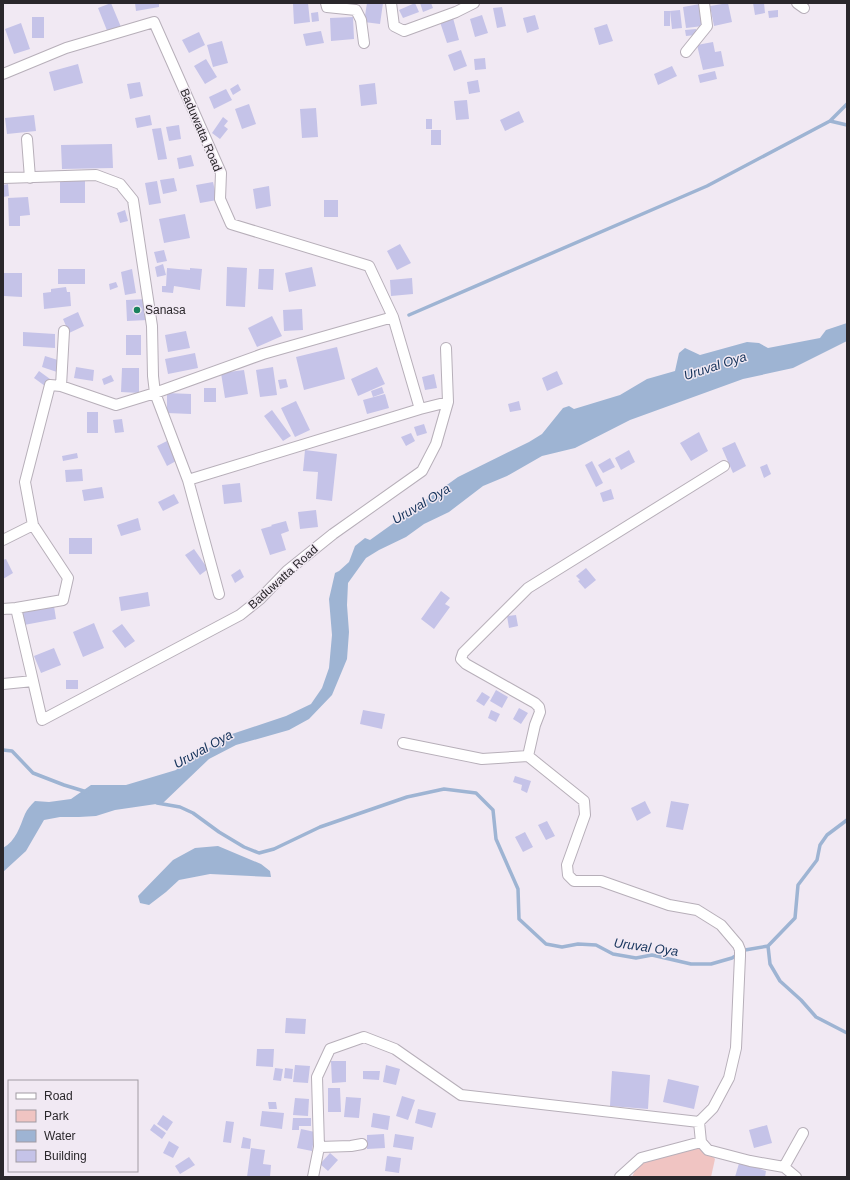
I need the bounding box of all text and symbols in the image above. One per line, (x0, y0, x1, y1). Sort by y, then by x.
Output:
street label: Baduwatta Road (177, 86, 225, 174)
place label: Sanasa (145, 303, 186, 317)
marker: Sanasa (132, 305, 142, 315)
water label: Uruval Oya (682, 349, 748, 383)
water label: Uruval Oya (389, 481, 453, 527)
street label: Baduwatta Road (245, 542, 321, 612)
water label: Uruval Oya (171, 727, 235, 771)
water label: Uruval Oya (613, 935, 679, 959)
legend (8, 1080, 138, 1172)
text: Road (44, 1089, 73, 1103)
text: Park (44, 1109, 70, 1123)
text: Water (44, 1129, 76, 1143)
text: Building (44, 1149, 87, 1163)

